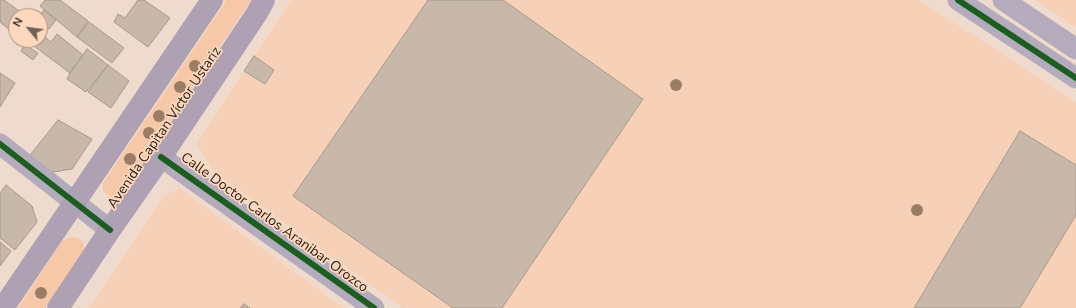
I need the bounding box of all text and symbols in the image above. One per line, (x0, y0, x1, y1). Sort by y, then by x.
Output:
north arrow (8, 8, 48, 48)
text: N (9, 15, 26, 30)
street label: Avenida Capitan Víctor Ustariz (105, 44, 225, 212)
street label: Calle Doctor Carlos Aranibar Orozco (177, 149, 371, 297)

